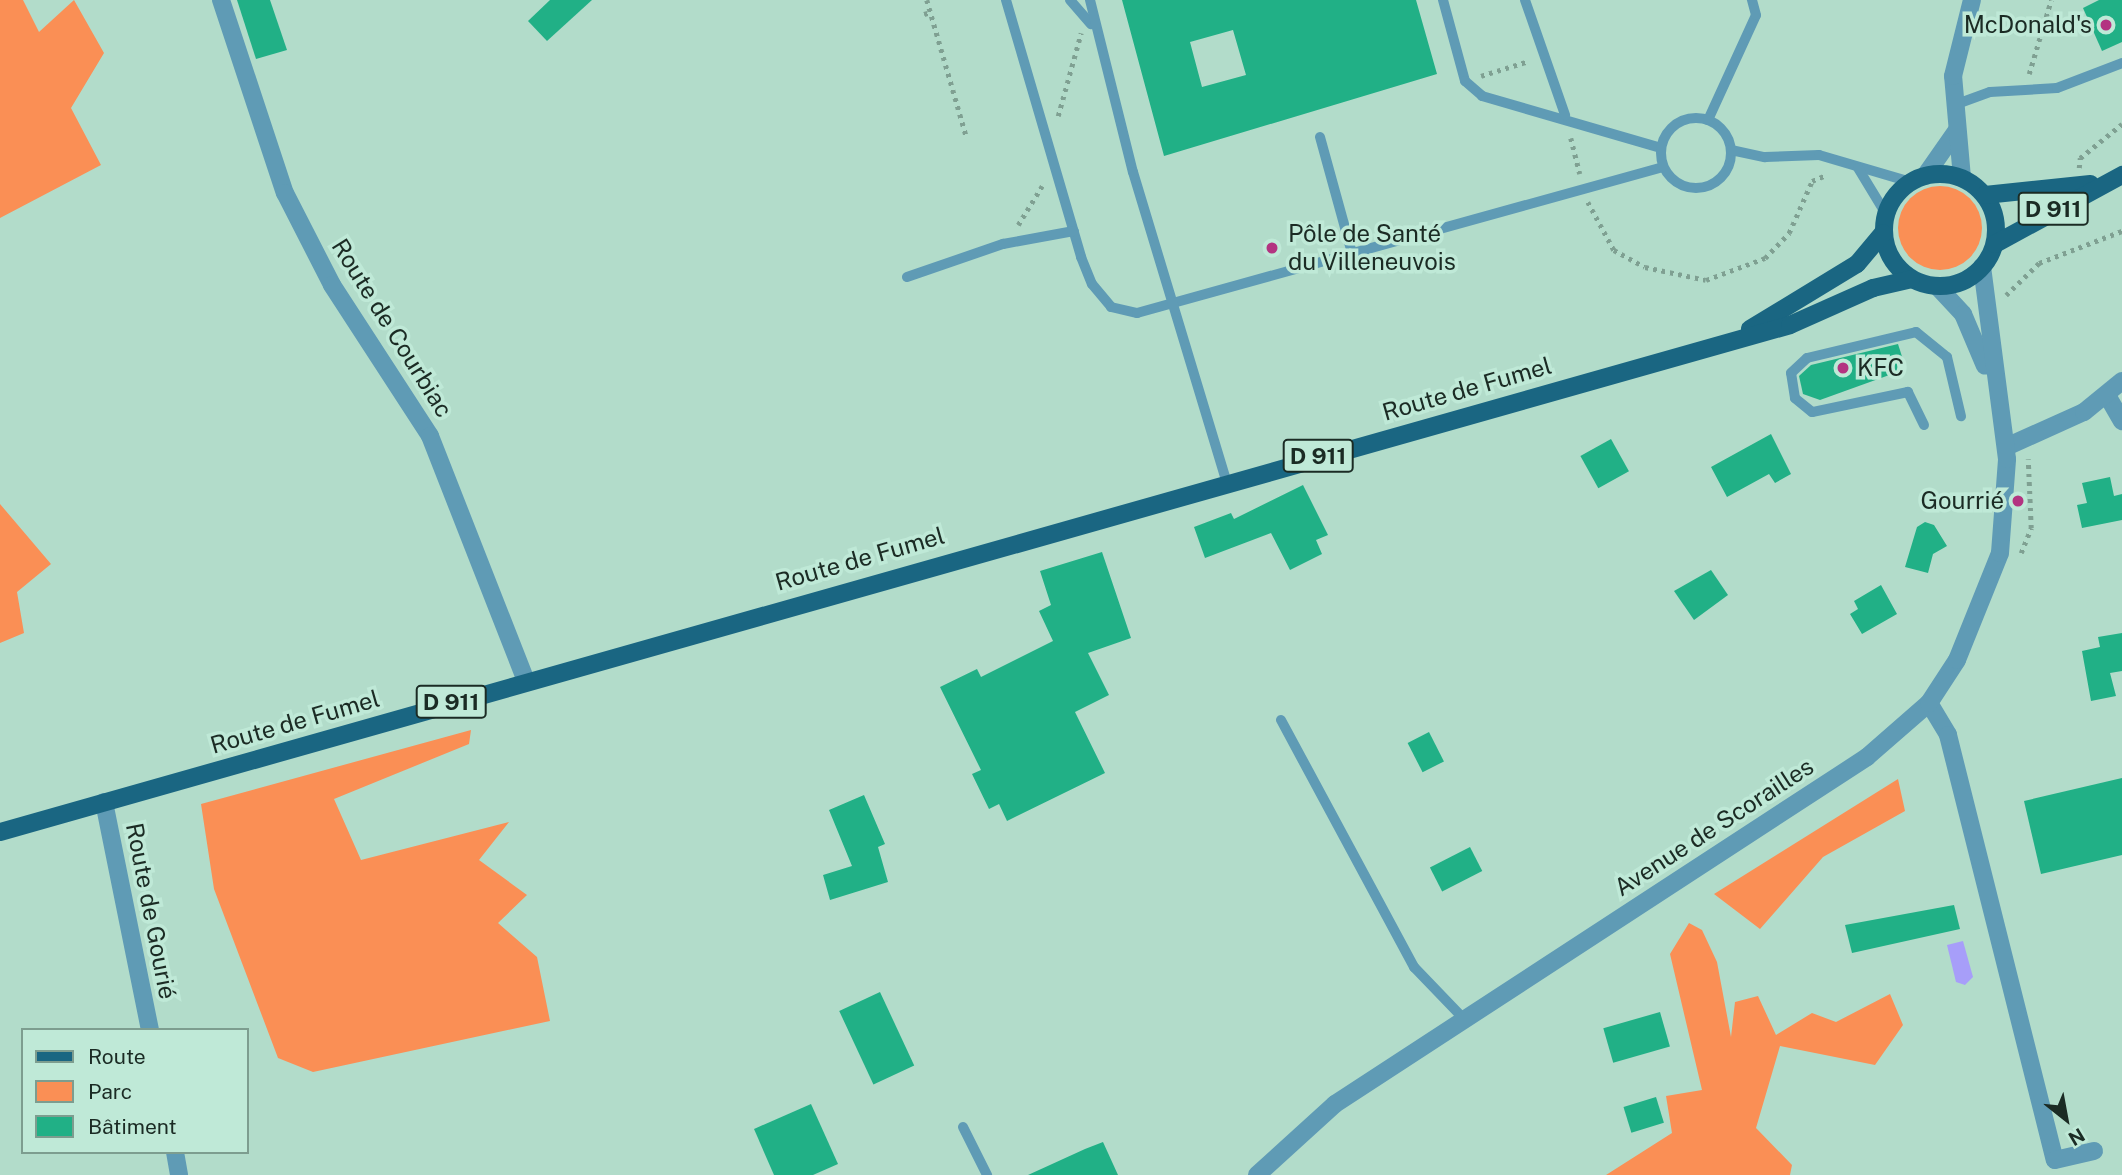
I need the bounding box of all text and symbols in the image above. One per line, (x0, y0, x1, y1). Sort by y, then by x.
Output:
place label: McDonald's (1964, 11, 2092, 39)
marker: McDonald's (2098, 17, 2114, 33)
road number: D 911 (2016, 190, 2090, 229)
place label: Pôle de Santé du Villeneuvois (1288, 220, 1456, 276)
street label: Route de Courbiac (325, 233, 459, 423)
marker: Pôle de Santé du Villeneuvois (1262, 238, 1282, 258)
street label: Route de Fumel (1379, 351, 1555, 427)
place label: KFC (1857, 354, 1904, 382)
marker: KFC (1835, 360, 1851, 376)
road number: D 911 (1281, 436, 1355, 476)
place label: Gourrié (1920, 487, 2004, 515)
marker: Gourrié (2010, 493, 2026, 509)
street label: Route de Fumel (772, 521, 948, 597)
road number: D 911 (414, 682, 488, 722)
street label: Route de Fumel (207, 684, 383, 760)
street label: Avenue de Scorailles (1609, 752, 1819, 902)
street label: Route de Gourié (120, 820, 182, 1002)
legend (21, 1028, 248, 1154)
text: Route (88, 1044, 146, 1069)
text: Parc (88, 1079, 132, 1104)
north arrow (2031, 1084, 2101, 1154)
text: Bâtiment (88, 1114, 177, 1139)
text: N (2065, 1124, 2089, 1150)

